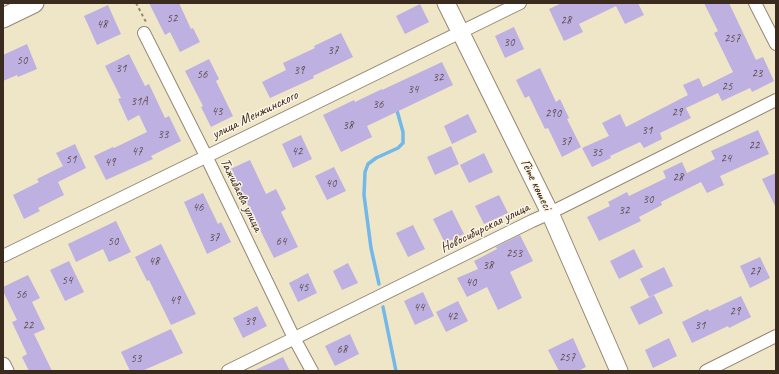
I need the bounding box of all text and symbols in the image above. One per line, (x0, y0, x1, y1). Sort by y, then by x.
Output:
house number: 52 (167, 12, 177, 26)
house number: 28 (561, 14, 571, 28)
house number: 48 (97, 18, 107, 32)
house number: 257 (724, 32, 740, 46)
house number: 30 (504, 36, 514, 50)
house number: 37 (328, 44, 338, 58)
house number: 50 (17, 54, 27, 68)
house number: 31 (116, 62, 126, 76)
house number: 39 (294, 64, 304, 78)
house number: 23 (752, 67, 762, 81)
house number: 56 (197, 68, 207, 82)
house number: 32 (433, 71, 443, 85)
house number: 25 (722, 80, 732, 94)
house number: 34 (408, 83, 418, 97)
street label: улица Менжинского (209, 87, 301, 143)
house number: 31А (131, 95, 147, 109)
house number: 36 (373, 98, 383, 112)
house number: 43 (212, 105, 222, 119)
house number: 29 (672, 106, 682, 120)
house number: 290 (545, 107, 561, 121)
house number: 38 (343, 119, 353, 133)
house number: 31 (642, 124, 652, 138)
house number: 33 (158, 128, 168, 142)
house number: 37 (561, 135, 571, 149)
house number: 22 (749, 139, 759, 153)
house number: 47 (132, 145, 142, 159)
house number: 42 (292, 145, 302, 159)
house number: 35 (592, 146, 602, 160)
house number: 24 (721, 152, 731, 166)
house number: 51 (66, 153, 76, 167)
house number: 49 (105, 156, 115, 170)
street label: Тажибаева улица (216, 156, 266, 234)
street label: Гёте көшесі (517, 157, 555, 213)
house number: 28 (673, 171, 683, 185)
house number: 40 (326, 177, 336, 191)
house number: 30 (643, 193, 653, 207)
street label: Новосибирская улица (438, 199, 532, 257)
house number: 46 (193, 201, 203, 215)
house number: 32 (619, 204, 629, 218)
house number: 37 (209, 231, 219, 245)
house number: 50 (108, 235, 118, 249)
house number: 64 (276, 235, 286, 249)
house number: 253 (506, 247, 522, 261)
house number: 48 (149, 255, 159, 269)
house number: 38 (483, 259, 493, 273)
house number: 27 (750, 265, 760, 279)
house number: 54 (62, 274, 72, 288)
house number: 40 (466, 276, 476, 290)
house number: 45 (298, 281, 308, 295)
house number: 56 (16, 288, 26, 302)
house number: 49 (170, 294, 180, 308)
house number: 44 (414, 301, 424, 315)
house number: 29 (730, 305, 740, 319)
house number: 42 (447, 310, 457, 324)
house number: 39 (245, 315, 255, 329)
house number: 22 (23, 319, 33, 333)
house number: 31 (695, 319, 705, 333)
house number: 68 (337, 343, 347, 357)
house number: 257 (559, 351, 575, 365)
house number: 53 (131, 352, 141, 366)

